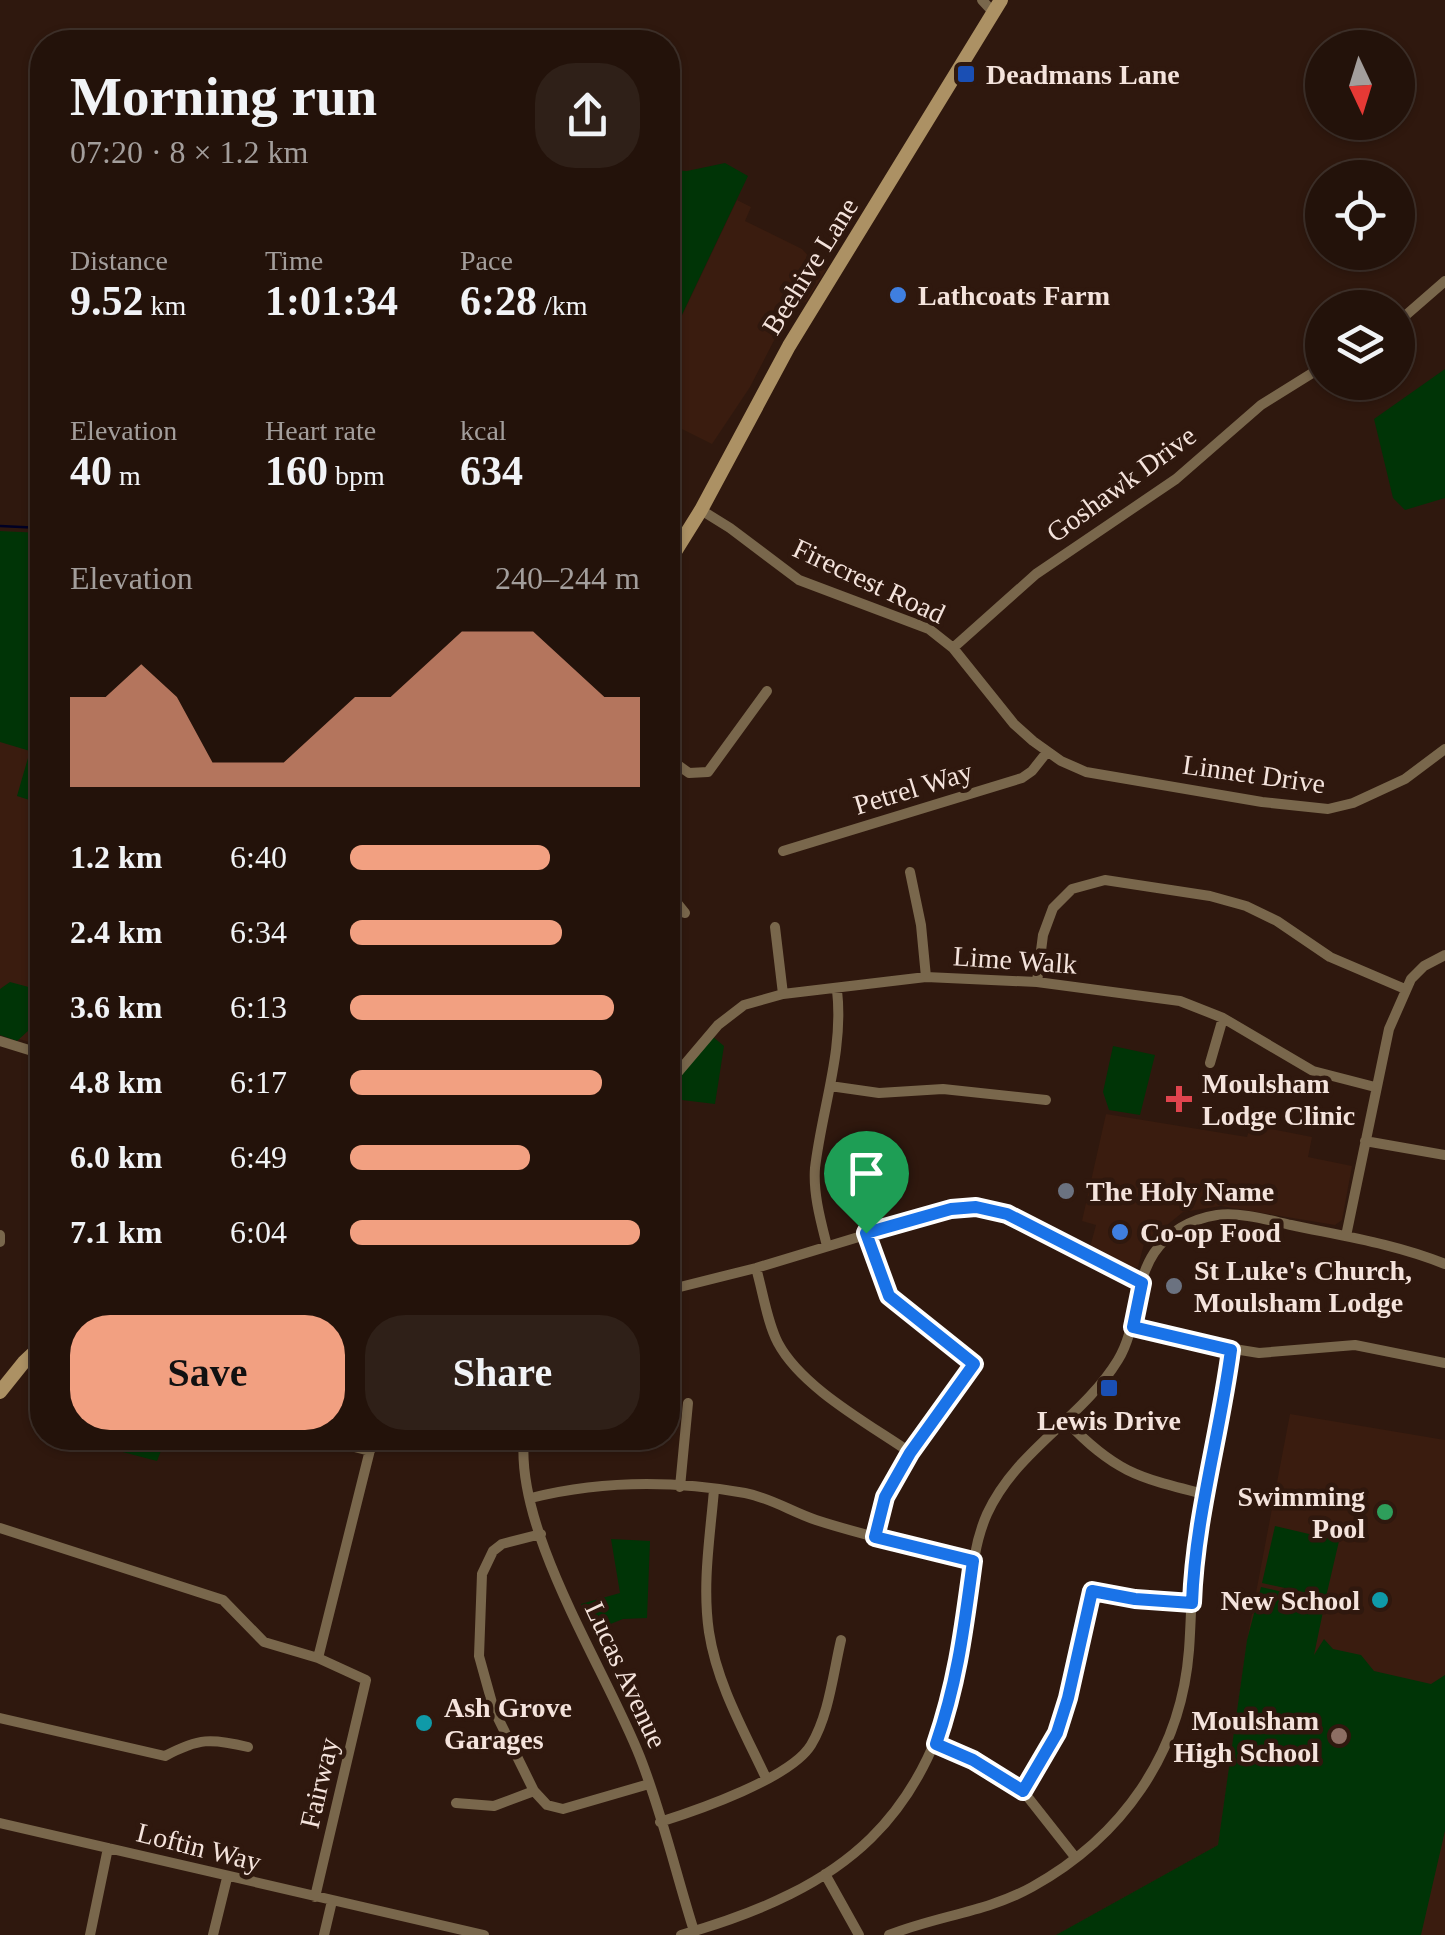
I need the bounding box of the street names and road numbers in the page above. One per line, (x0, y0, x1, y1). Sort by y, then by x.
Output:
street label: Beehive Lane (756, 192, 864, 340)
street label: Goshawk Drive (1040, 420, 1202, 548)
street label: Firecrest Road (788, 532, 950, 630)
street label: Linnet Drive (1181, 749, 1327, 799)
street label: Petrel Way (850, 755, 976, 821)
street label: Lime Walk (952, 940, 1078, 980)
street label: Lucas Avenue (579, 1597, 673, 1753)
street label: Fairway (294, 1735, 344, 1831)
street label: Loftin Way (134, 1817, 264, 1877)

